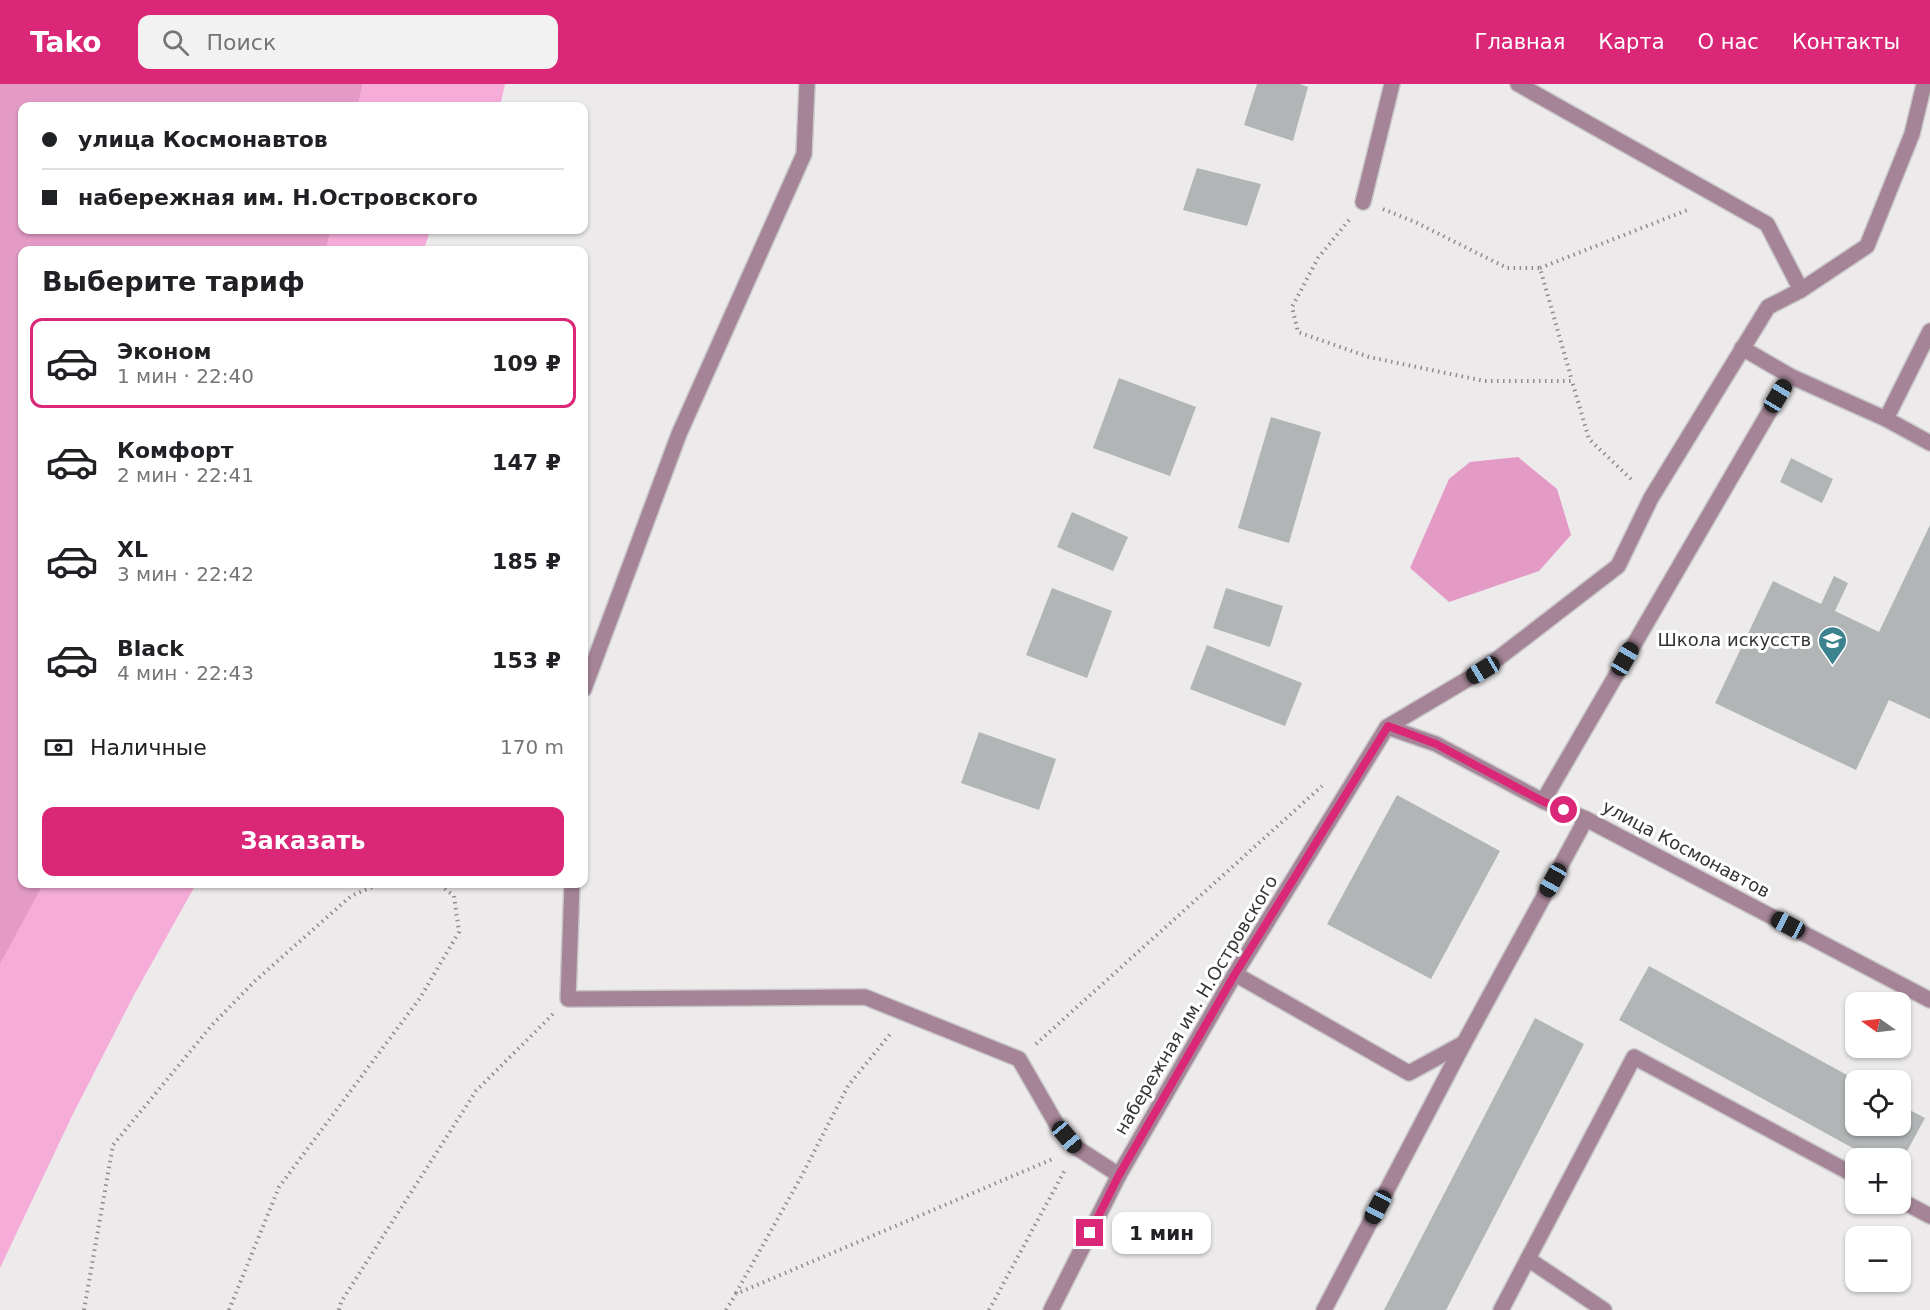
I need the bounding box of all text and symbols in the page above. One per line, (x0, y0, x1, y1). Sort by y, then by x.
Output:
search box (138, 15, 558, 69)
text: Tako (30, 26, 102, 59)
icon: search (159, 26, 192, 59)
text: Поиск (207, 30, 276, 55)
text: Главная (1475, 30, 1565, 54)
text: Карта (1598, 30, 1665, 54)
text: О нас (1698, 30, 1759, 54)
text: Контакты (1792, 30, 1900, 54)
text: улица Космонавтов (78, 127, 328, 152)
text: набережная им. Н.Островского (78, 185, 478, 210)
text: Выберите тариф (42, 266, 305, 297)
icon: car (45, 336, 99, 390)
text: Эконом (117, 339, 212, 364)
text: 109 ₽ (492, 351, 561, 376)
text: 1 мин · 22:40 (117, 364, 254, 388)
car (1761, 376, 1795, 416)
icon: car (45, 435, 99, 489)
text: Комфорт (117, 438, 234, 463)
text: 147 ₽ (492, 450, 561, 475)
text: 2 мин · 22:41 (117, 463, 254, 487)
icon: car (45, 534, 99, 588)
text: XL (117, 537, 148, 562)
text: 185 ₽ (492, 549, 561, 574)
text: 3 мин · 22:42 (117, 562, 254, 586)
school or university icon: Школа искусcтв (1816, 624, 1848, 666)
place label: Школа искусcтв (1658, 629, 1811, 650)
icon: car (45, 633, 99, 687)
text: Black (117, 636, 184, 661)
car (1608, 639, 1642, 679)
text: 153 ₽ (492, 648, 561, 673)
car (1463, 653, 1503, 687)
text: 4 мин · 22:43 (117, 661, 254, 685)
icon: cash (42, 731, 75, 764)
text: Наличные (90, 735, 207, 760)
text: 170 m (500, 735, 564, 759)
street label: улица Космонавтов (1599, 795, 1774, 902)
route start (1550, 796, 1577, 823)
button: Заказать (42, 807, 564, 876)
car (1536, 860, 1570, 900)
street label: набережная им. Н.Островского (1110, 871, 1282, 1138)
car (1768, 909, 1808, 941)
north arrow (1845, 992, 1911, 1058)
map controls (1845, 992, 1911, 1292)
button: locate (1845, 1070, 1911, 1136)
car (1049, 1117, 1085, 1157)
button: + (1845, 1148, 1911, 1214)
car (1362, 1187, 1394, 1227)
callout: 1 мин (1111, 1212, 1210, 1254)
route end (1076, 1219, 1103, 1246)
text: 1 мин (1129, 1221, 1194, 1245)
button: − (1845, 1226, 1911, 1292)

